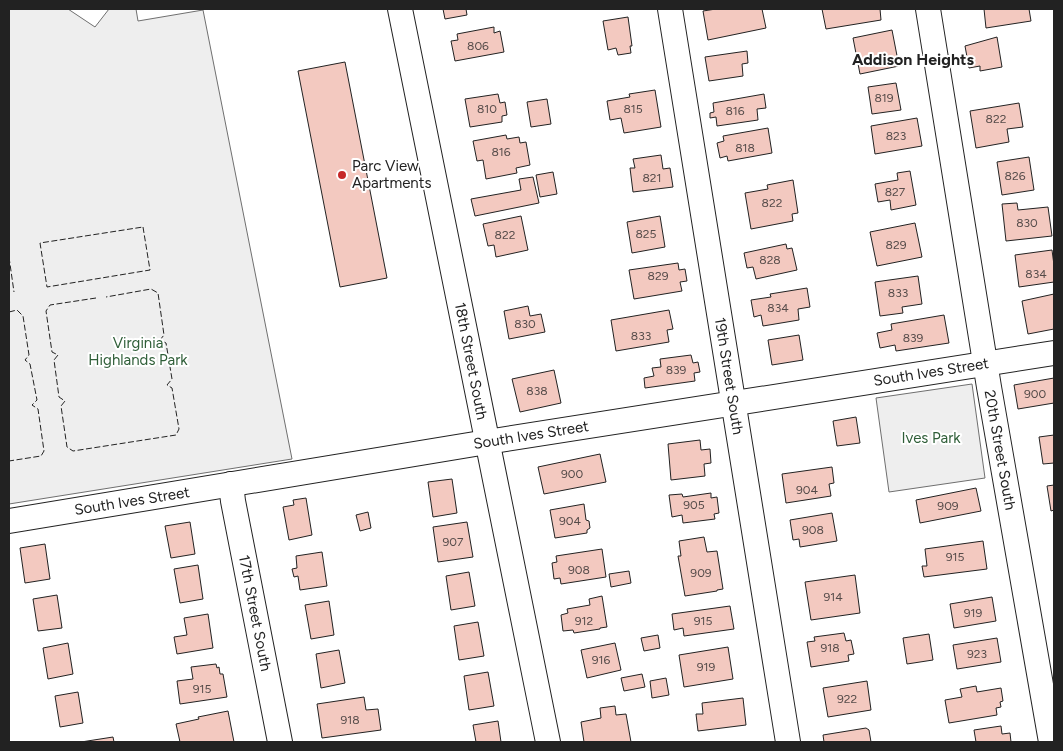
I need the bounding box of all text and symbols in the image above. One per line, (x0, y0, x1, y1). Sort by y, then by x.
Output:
house number: 806 (467, 39, 489, 53)
district label: Addison Heights (852, 50, 974, 69)
house number: 819 (874, 91, 894, 105)
house number: 810 (477, 102, 497, 116)
house number: 815 (623, 102, 643, 116)
house number: 816 (725, 104, 745, 118)
house number: 822 (986, 112, 1006, 126)
house number: 823 (886, 129, 906, 143)
house number: 818 (735, 141, 755, 155)
house number: 816 (491, 145, 511, 159)
place label: Parc View Apartments (352, 157, 431, 192)
marker: Parc View Apartments (336, 169, 348, 181)
house number: 826 (1005, 169, 1026, 183)
house number: 821 (642, 171, 662, 185)
house number: 827 (885, 185, 906, 199)
house number: 822 (762, 196, 782, 210)
house number: 830 (1016, 216, 1038, 230)
house number: 825 (636, 227, 657, 241)
house number: 822 (495, 228, 515, 242)
house number: 829 (886, 238, 907, 252)
house number: 828 (759, 253, 781, 267)
house number: 834 (1025, 267, 1047, 281)
house number: 829 (648, 269, 669, 283)
house number: 833 (888, 286, 908, 300)
street label: 18th Street South (451, 301, 491, 421)
house number: 834 (767, 301, 789, 315)
street label: 19th Street South (711, 316, 747, 436)
house number: 830 (514, 317, 536, 331)
house number: 833 (631, 329, 651, 343)
house number: 839 (903, 331, 924, 345)
park label: Virginia Highlands Park (88, 334, 188, 369)
street label: South Ives Street (872, 354, 990, 390)
house number: 839 (666, 363, 687, 377)
house number: 838 (526, 384, 548, 398)
house number: 900 (1024, 387, 1046, 401)
street label: 20th Street South (981, 388, 1019, 512)
street label: South Ives Street (472, 417, 590, 453)
park label: Ives Park (901, 429, 961, 447)
house number: 900 (561, 467, 583, 481)
street label: South Ives Street (73, 483, 191, 519)
house number: 904 (796, 483, 819, 497)
house number: 905 (683, 498, 705, 512)
house number: 909 (937, 499, 959, 513)
house number: 904 (559, 514, 582, 528)
house number: 908 (802, 523, 824, 537)
house number: 907 (443, 535, 464, 549)
house number: 915 (946, 550, 964, 564)
street label: 17th Street South (235, 553, 275, 673)
house number: 908 (568, 563, 590, 577)
house number: 909 (690, 566, 712, 580)
house number: 914 (823, 590, 843, 604)
house number: 919 (964, 606, 982, 620)
house number: 912 (575, 614, 593, 628)
house number: 915 (694, 614, 712, 628)
house number: 918 (820, 641, 840, 655)
house number: 923 (967, 647, 987, 661)
house number: 916 (592, 653, 610, 667)
house number: 919 (697, 660, 715, 674)
house number: 915 (193, 682, 211, 696)
house number: 922 (837, 692, 857, 706)
house number: 918 (340, 713, 360, 727)

